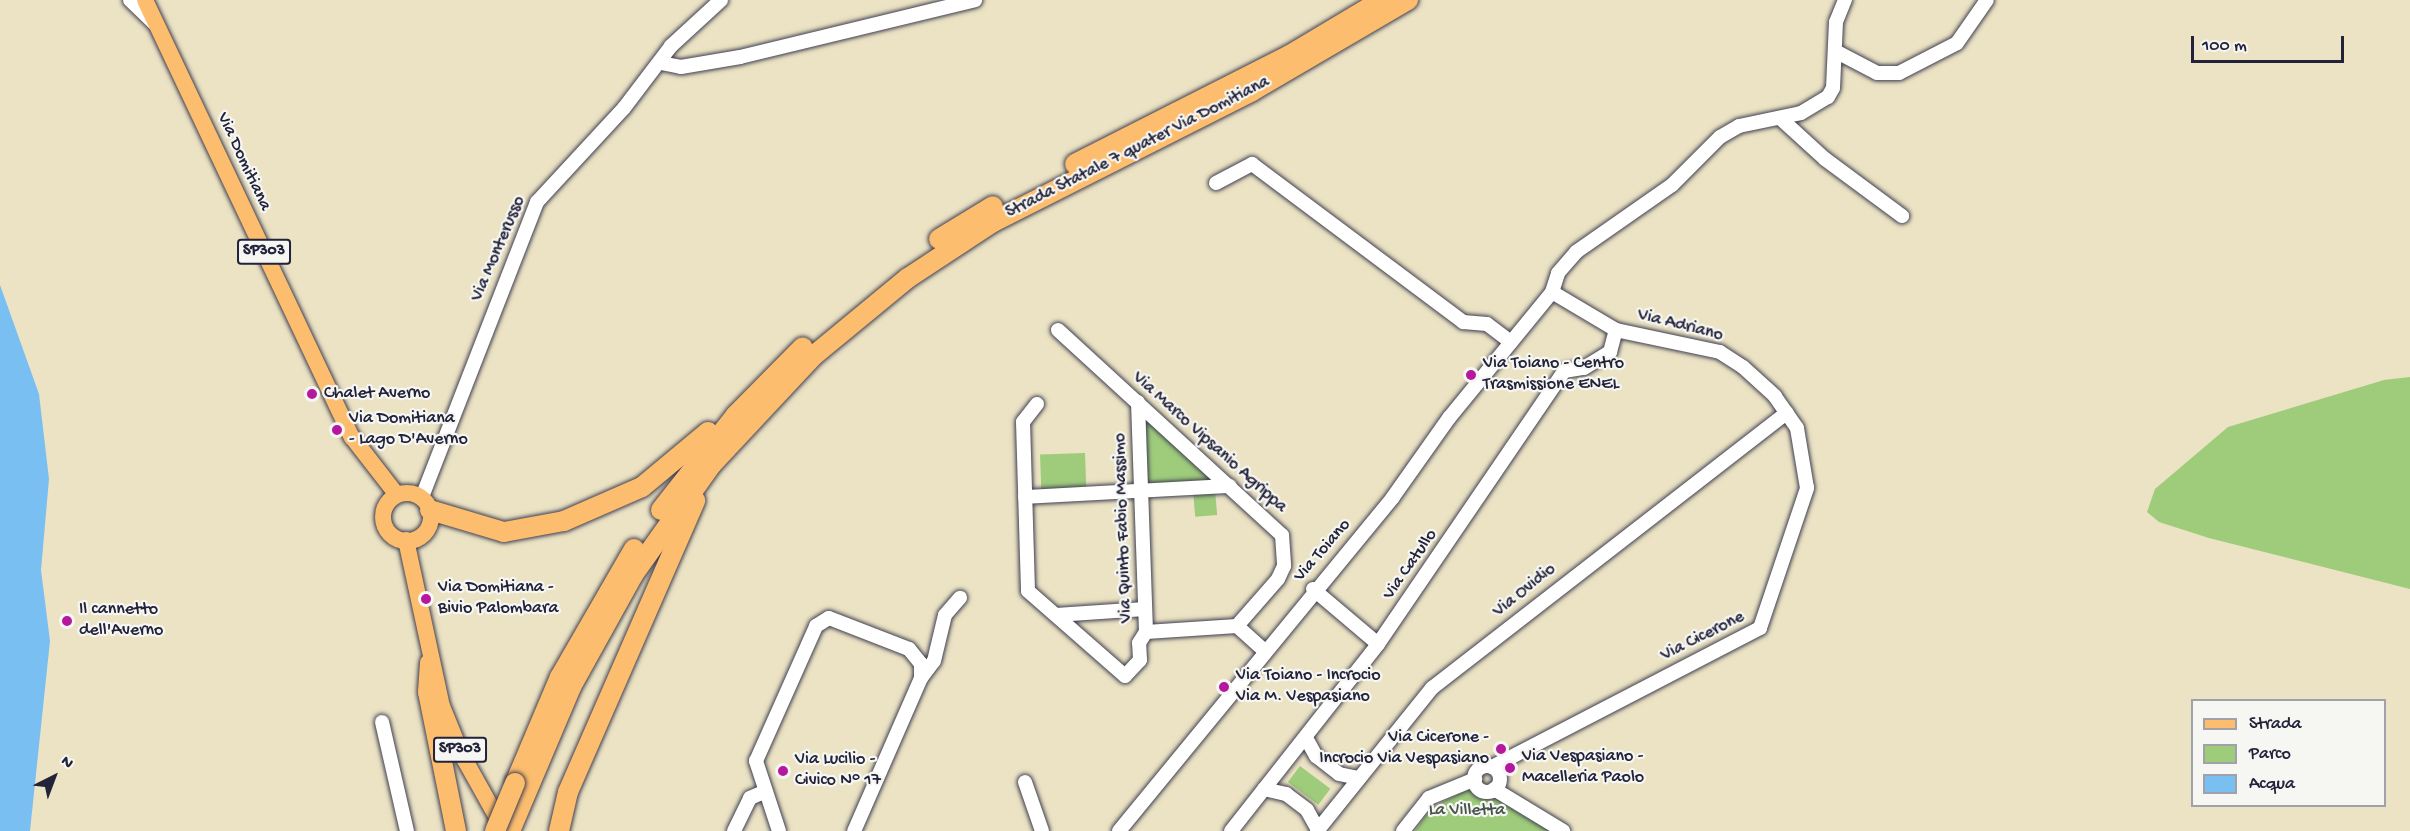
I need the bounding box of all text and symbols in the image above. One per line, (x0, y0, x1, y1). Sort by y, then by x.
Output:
scale bar (2194, 24, 2347, 62)
text: 100 m (2202, 36, 2247, 57)
street label: Strada Statale 7 quater Via Domitiana (1002, 72, 1274, 224)
street label: Via Domitiana (211, 110, 275, 214)
street label: Via Monterusso (467, 193, 531, 305)
road number: SP303 (237, 239, 291, 265)
street label: Via Adriano (1635, 305, 1725, 347)
place label: Via Toiano - Centro Trasmissione ENEL (1483, 354, 1624, 397)
street label: Via Marco Vipsanio Agrippa (1127, 368, 1291, 518)
marker: Via Toiano - Centro Trasmissione ENEL (1464, 368, 1478, 382)
place label: Chalet Averno (324, 383, 430, 405)
marker: Chalet Averno (305, 387, 319, 401)
place label: Via Domitiana - Lago D'Averno (349, 409, 468, 452)
marker: Via Domitiana - Lago D'Averno (330, 423, 344, 437)
street label: Via Quinto Fabio Massimo (1110, 433, 1138, 623)
street label: Via Toiano (1290, 515, 1356, 587)
street label: Via Catullo (1379, 526, 1443, 604)
street label: Via Ovidio (1489, 559, 1561, 623)
place label: Via Domitiana - Bivio Palombara (438, 578, 558, 620)
marker: Via Domitiana - Bivio Palombara (419, 592, 433, 606)
place label: Il cannetto dell'Averno (79, 600, 163, 642)
street label: Via Cicerone (1658, 607, 1748, 667)
marker: Il cannetto dell'Averno (60, 614, 74, 628)
place label: Via Toiano - Incrocio Via M. Vespasiano (1236, 666, 1380, 708)
marker: Via Toiano - Incrocio Via M. Vespasiano (1217, 680, 1231, 694)
legend (2191, 699, 2386, 807)
text: Strada (2249, 714, 2302, 735)
place label: Via Cicerone - Incrocio Via Vespasiano (1319, 728, 1489, 771)
road number: SP303 (433, 737, 487, 763)
marker: Via Cicerone - Incrocio Via Vespasiano (1494, 742, 1508, 756)
text: Parco (2249, 744, 2291, 765)
north arrow (24, 747, 84, 807)
place label: Via Vespasiano - Macelleria Paolo (1522, 747, 1644, 789)
place label: Via Lucilio - Civico N° 17 (795, 750, 881, 792)
text: N (56, 753, 77, 774)
marker: Via Vespasiano - Macelleria Paolo (1503, 761, 1517, 775)
marker: Via Lucilio - Civico N° 17 (776, 764, 790, 778)
text: Acqua (2249, 774, 2295, 795)
park label: La Villetta (1429, 800, 1505, 822)

